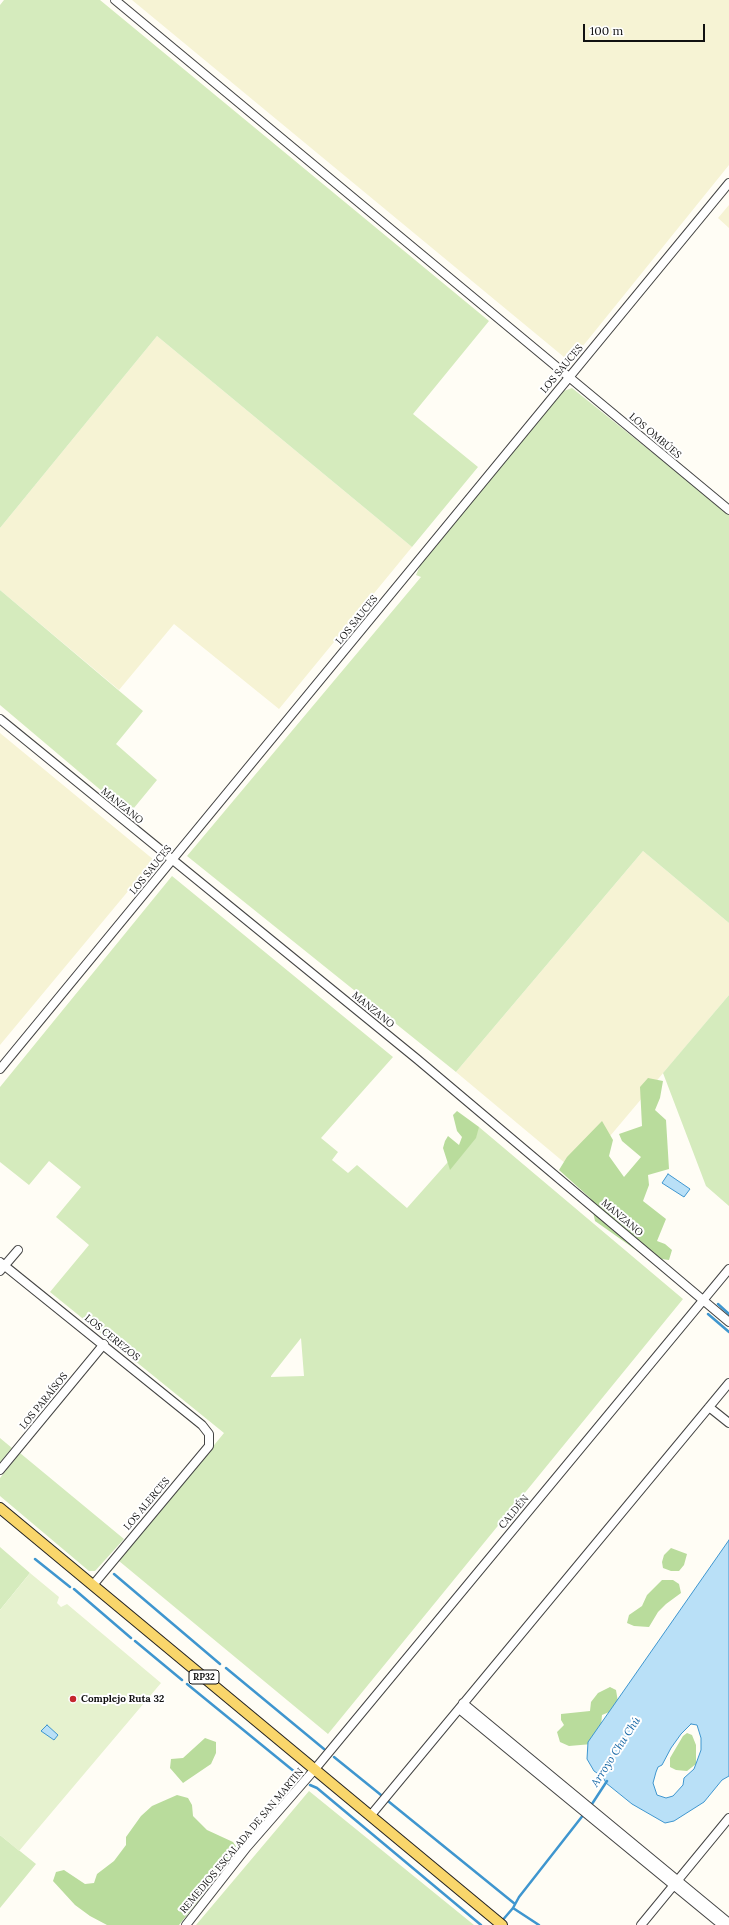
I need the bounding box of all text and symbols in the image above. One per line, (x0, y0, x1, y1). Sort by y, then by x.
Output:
scale bar (585, 16, 707, 42)
text: 100 m (590, 23, 623, 38)
street label: LOS SAUCES (538, 342, 586, 396)
street label: LOS OMBÚES (626, 411, 684, 461)
street label: LOS SAUCES (333, 593, 381, 647)
street label: MANZANO (98, 785, 146, 827)
street label: LOS SAUCES (127, 843, 175, 897)
street label: MANZANO (349, 989, 397, 1031)
street label: MANZANO (599, 1197, 645, 1239)
street label: LOS CEREZOS (82, 1312, 142, 1364)
street label: LOS PARAÍSOS (17, 1370, 71, 1432)
street label: LOS ALERCES (121, 1475, 173, 1533)
street label: CALDÉN (497, 1493, 531, 1531)
road number: RP32 (189, 1670, 219, 1684)
place label: Complejo Ruta 32 (81, 1693, 164, 1705)
marker: Complejo Ruta 32 (68, 1694, 78, 1704)
water label: Arroyo Chu Chú (589, 1715, 643, 1789)
street label: REMEDIOS ESCALADA DE SAN MARTIN (178, 1766, 306, 1916)

